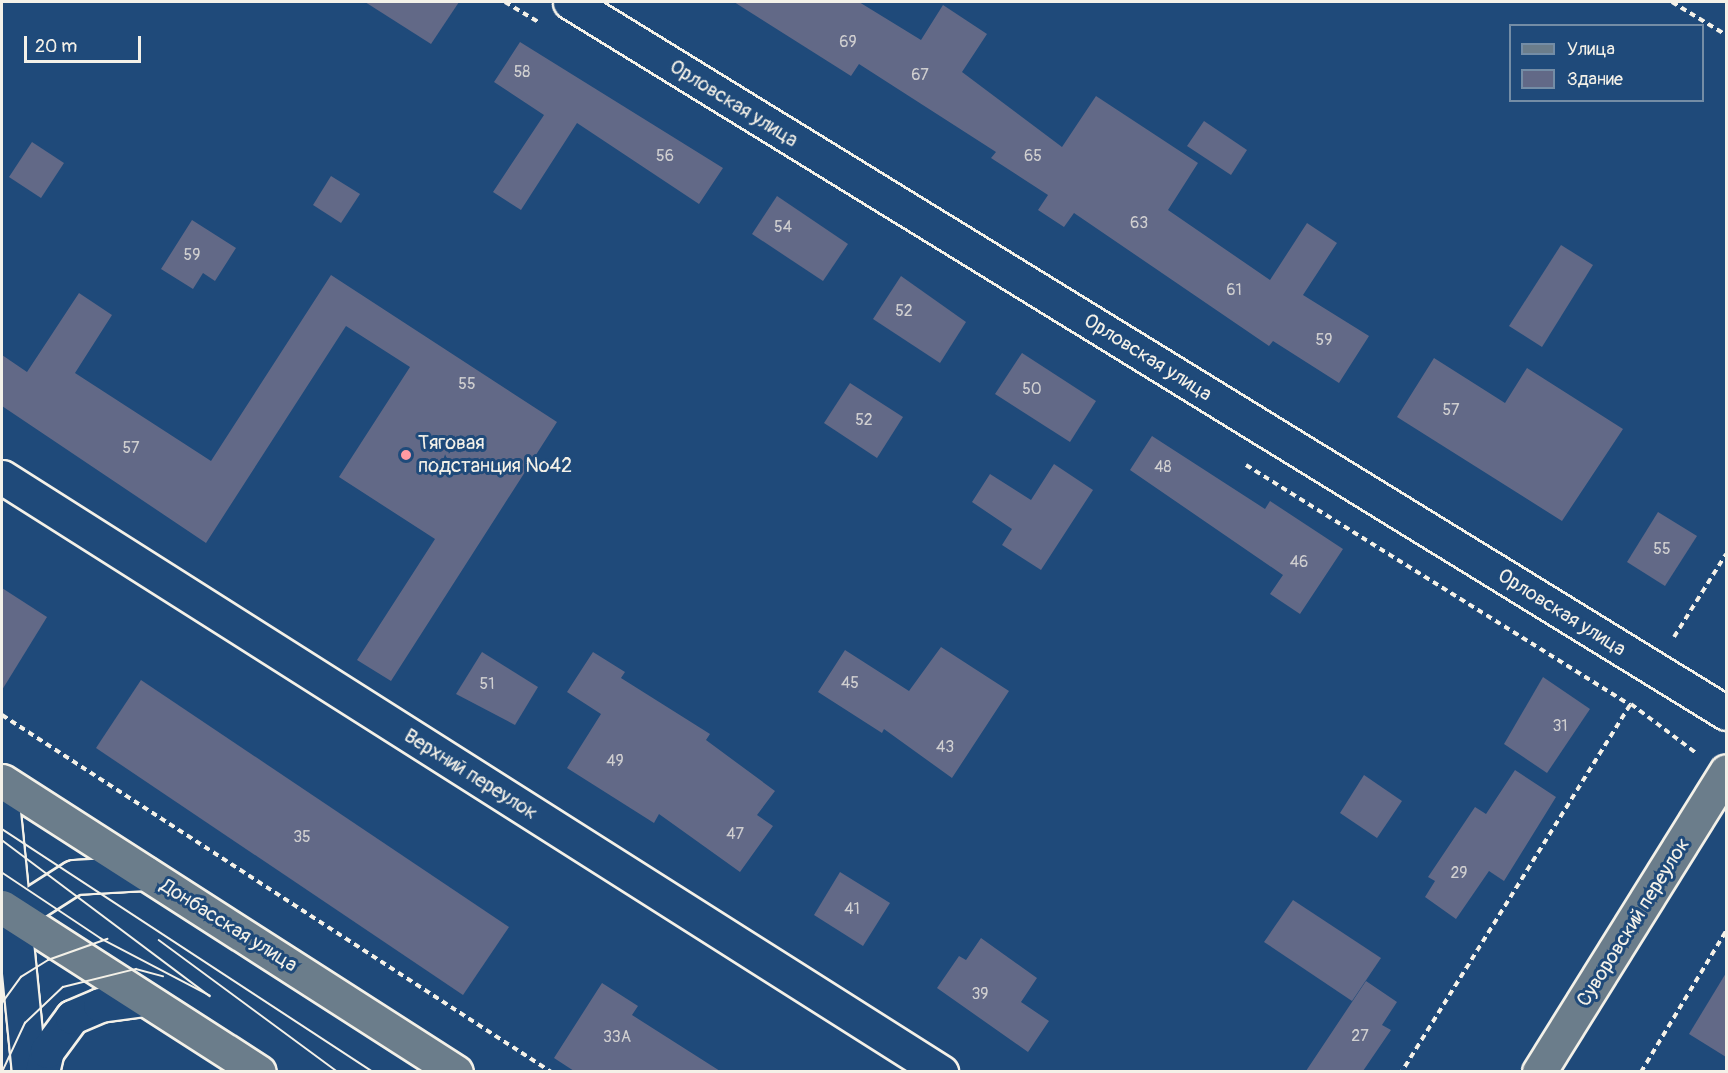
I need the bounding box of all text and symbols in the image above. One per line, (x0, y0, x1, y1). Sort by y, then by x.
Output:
scale bar (27, 24, 144, 62)
legend (1509, 24, 1704, 102)
house number: 69 (839, 32, 857, 52)
text: 20 m (35, 35, 77, 58)
text: Улица (1567, 38, 1615, 61)
street label: Орловская улица (665, 54, 803, 152)
house number: 58 (514, 62, 530, 82)
house number: 67 (911, 65, 929, 85)
text: Здание (1567, 68, 1623, 91)
house number: 56 (656, 146, 674, 166)
house number: 65 (1024, 146, 1042, 166)
house number: 63 (1130, 213, 1148, 233)
house number: 54 (774, 217, 792, 237)
house number: 59 (184, 245, 200, 265)
house number: 61 (1226, 280, 1242, 300)
house number: 52 (895, 301, 913, 321)
street label: Орловская улица (1079, 308, 1217, 406)
house number: 59 (1316, 330, 1332, 350)
house number: 55 (458, 374, 476, 394)
house number: 50 (1022, 379, 1042, 399)
house number: 57 (1442, 400, 1460, 420)
house number: 52 (855, 410, 873, 430)
place label: Тяговая подстанция №42 (418, 431, 572, 478)
house number: 57 (122, 438, 140, 458)
marker: Тяговая подстанция №42 (399, 448, 413, 462)
house number: 48 (1154, 457, 1172, 477)
house number: 55 (1653, 539, 1671, 559)
house number: 46 (1290, 552, 1308, 572)
street label: Орловская улица (1493, 563, 1631, 661)
house number: 45 (841, 673, 859, 693)
house number: 51 (480, 674, 494, 694)
house number: 31 (1552, 716, 1568, 736)
street label: Верхний переулок (400, 723, 542, 825)
house number: 43 (936, 737, 954, 757)
house number: 49 (606, 751, 624, 771)
house number: 47 (726, 824, 744, 844)
house number: 35 (293, 827, 311, 847)
street label: Суворовский переулок (1571, 833, 1695, 1011)
house number: 29 (1450, 863, 1468, 883)
street label: Донбасская улица (156, 873, 302, 977)
house number: 41 (844, 899, 860, 919)
house number: 39 (971, 984, 989, 1004)
house number: 27 (1351, 1026, 1369, 1046)
house number: 33А (603, 1027, 631, 1047)

